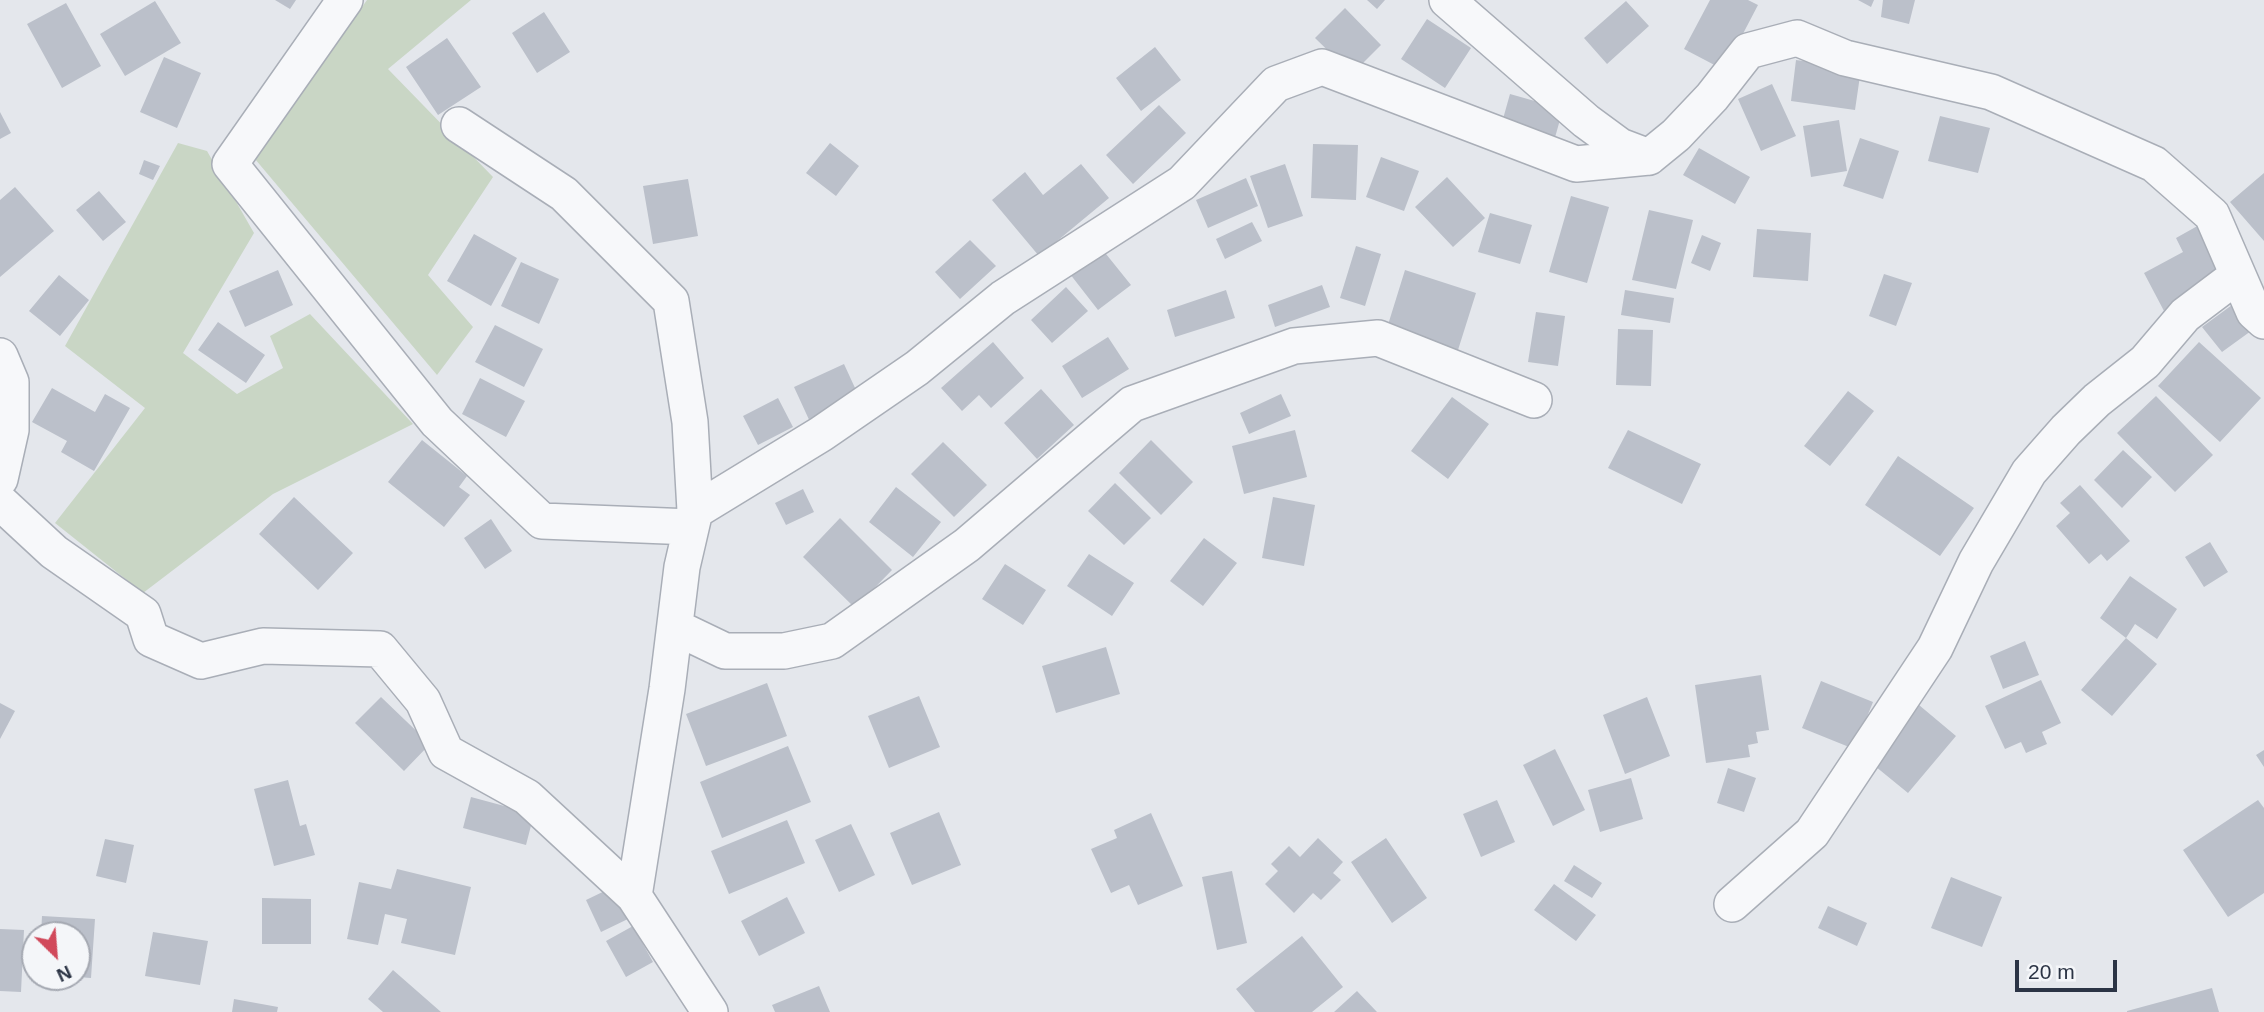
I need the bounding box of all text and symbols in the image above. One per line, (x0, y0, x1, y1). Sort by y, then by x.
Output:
north arrow (21, 921, 91, 991)
scale bar (2019, 946, 2120, 990)
text: 20 m (2028, 960, 2075, 983)
text: N (54, 961, 75, 986)

